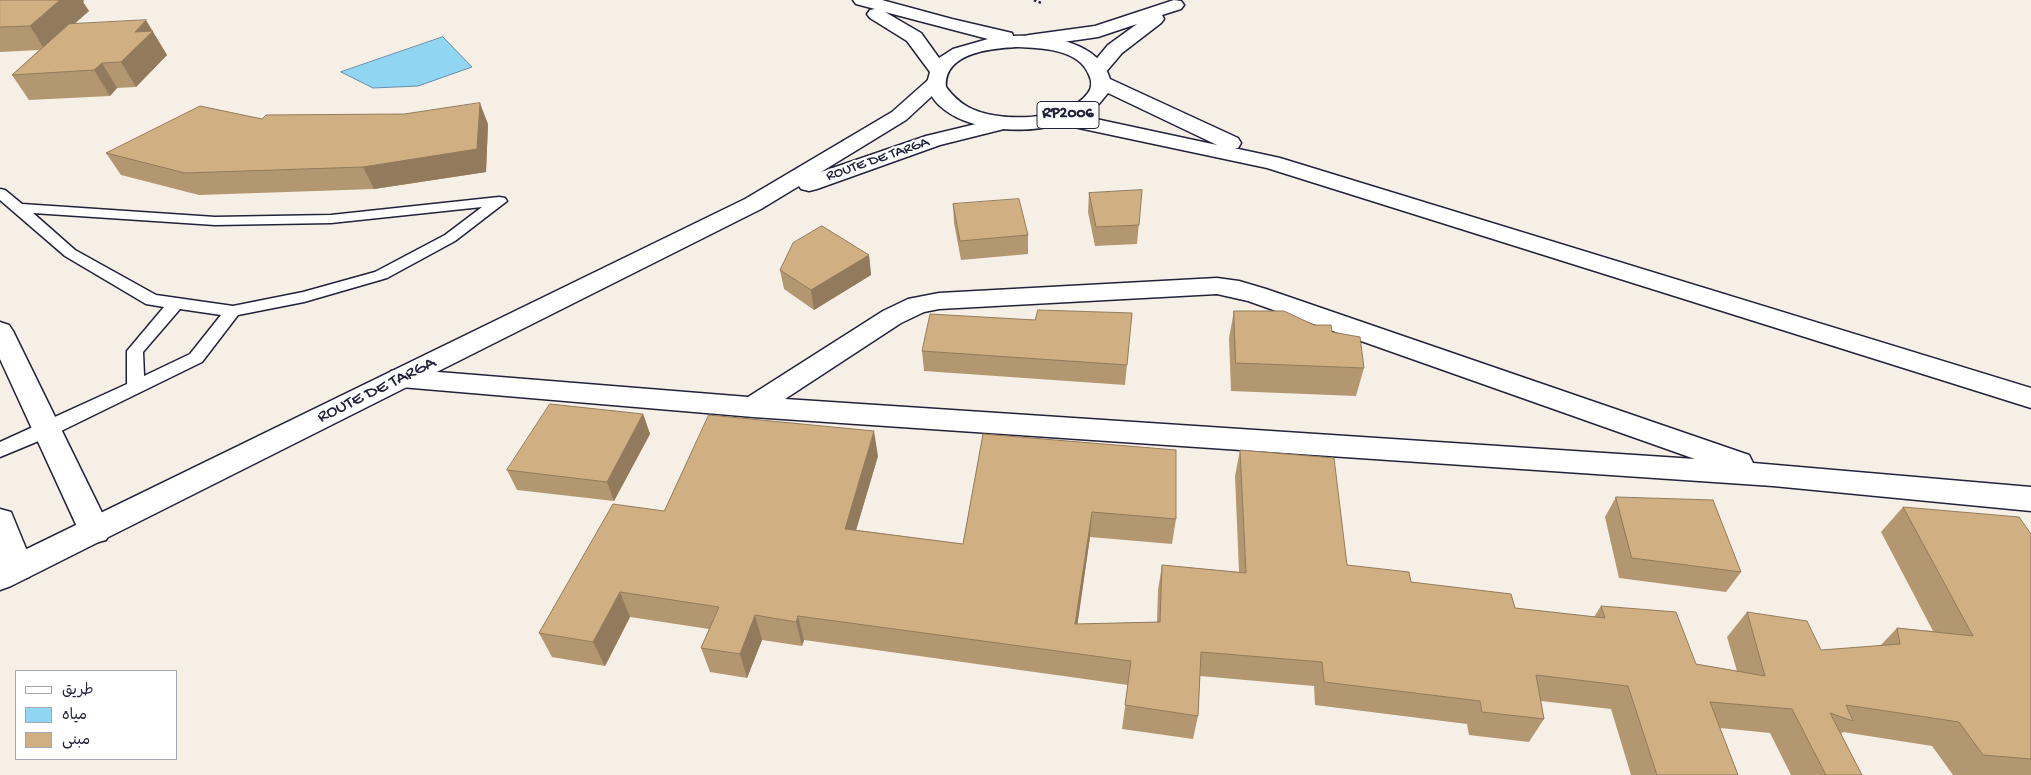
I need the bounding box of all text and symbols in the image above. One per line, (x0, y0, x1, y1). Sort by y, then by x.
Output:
road number: RP2006 (1037, 102, 1099, 128)
street label: ROUTE DE TARGA (824, 134, 932, 186)
street label: ROUTE DE TARGA (314, 353, 440, 429)
legend (15, 670, 178, 760)
text: طريق (62, 682, 94, 700)
text: مياه (62, 707, 87, 725)
text: مبنى (62, 732, 90, 750)

